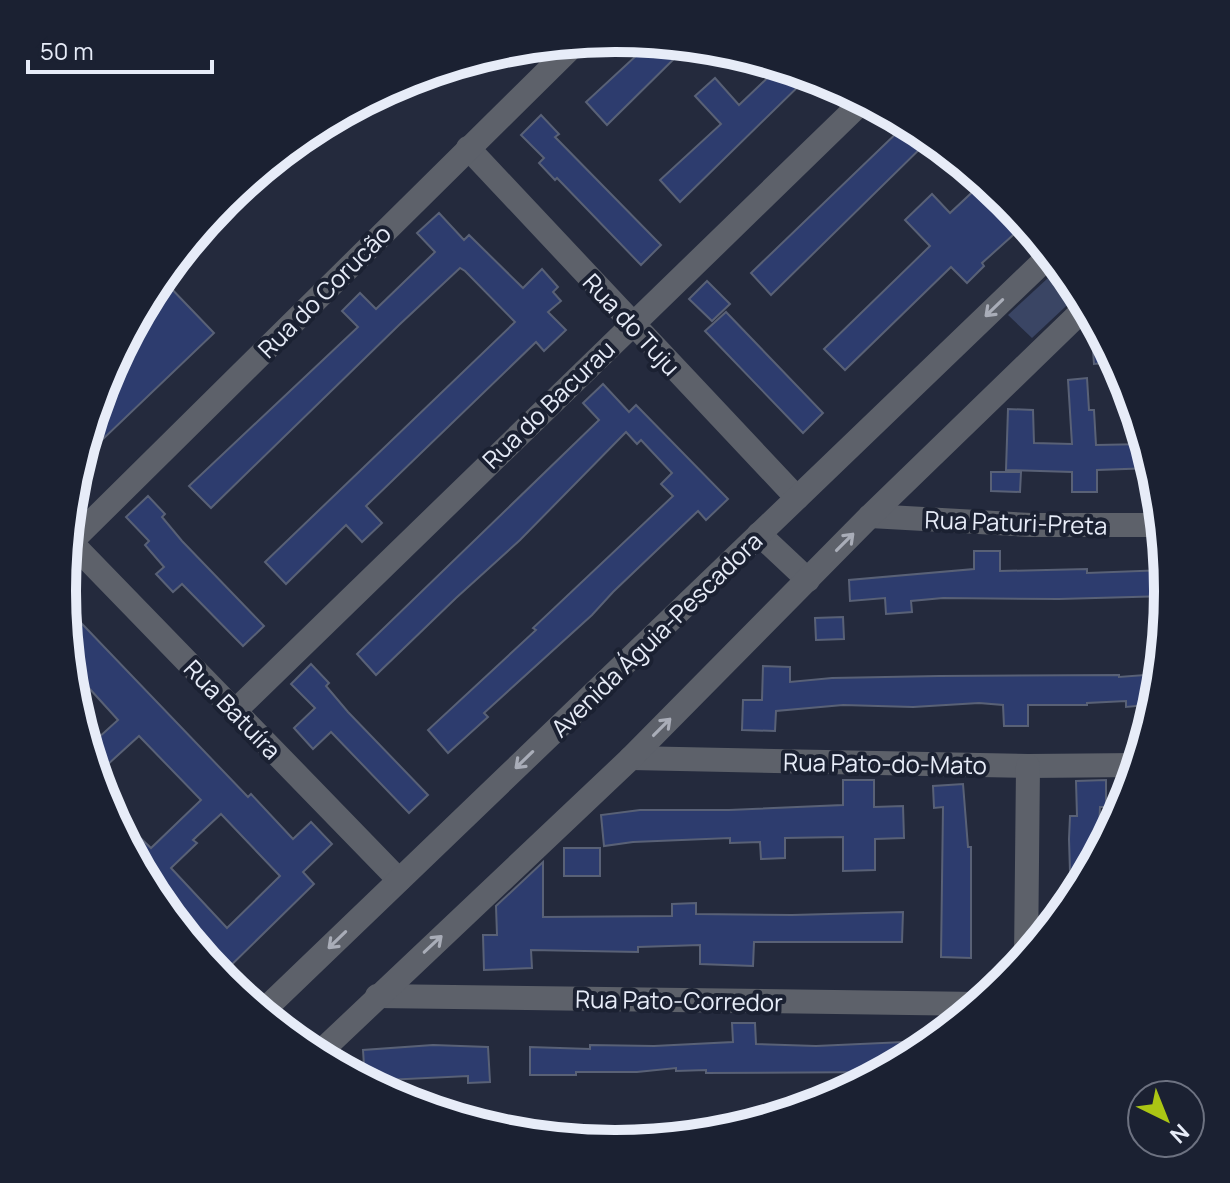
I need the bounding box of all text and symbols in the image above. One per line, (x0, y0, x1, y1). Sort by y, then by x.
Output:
scale bar (28, 24, 212, 74)
text: 50 m (40, 34, 94, 67)
street label: Rua do Corucão (250, 217, 398, 365)
street label: Rua do Tuju (576, 266, 688, 382)
one-way arrow (985, 298, 1004, 317)
street label: Rua do Bacurau (475, 332, 621, 476)
street label: Rua Paturi-Preta (924, 502, 1108, 542)
street label: Avenida Águia-Pescadora (543, 524, 769, 744)
one-way arrow (835, 533, 854, 552)
street label: Rua Batuíra (177, 652, 289, 766)
one-way arrow (652, 718, 671, 737)
street label: Rua Pato-do-Mato (783, 745, 987, 781)
one-way arrow (515, 750, 534, 769)
one-way arrow (327, 931, 347, 950)
one-way arrow (423, 935, 442, 954)
street label: Rua Pato-Corredor (575, 982, 783, 1018)
north arrow (1126, 1079, 1206, 1159)
text: N (1164, 1117, 1196, 1150)

